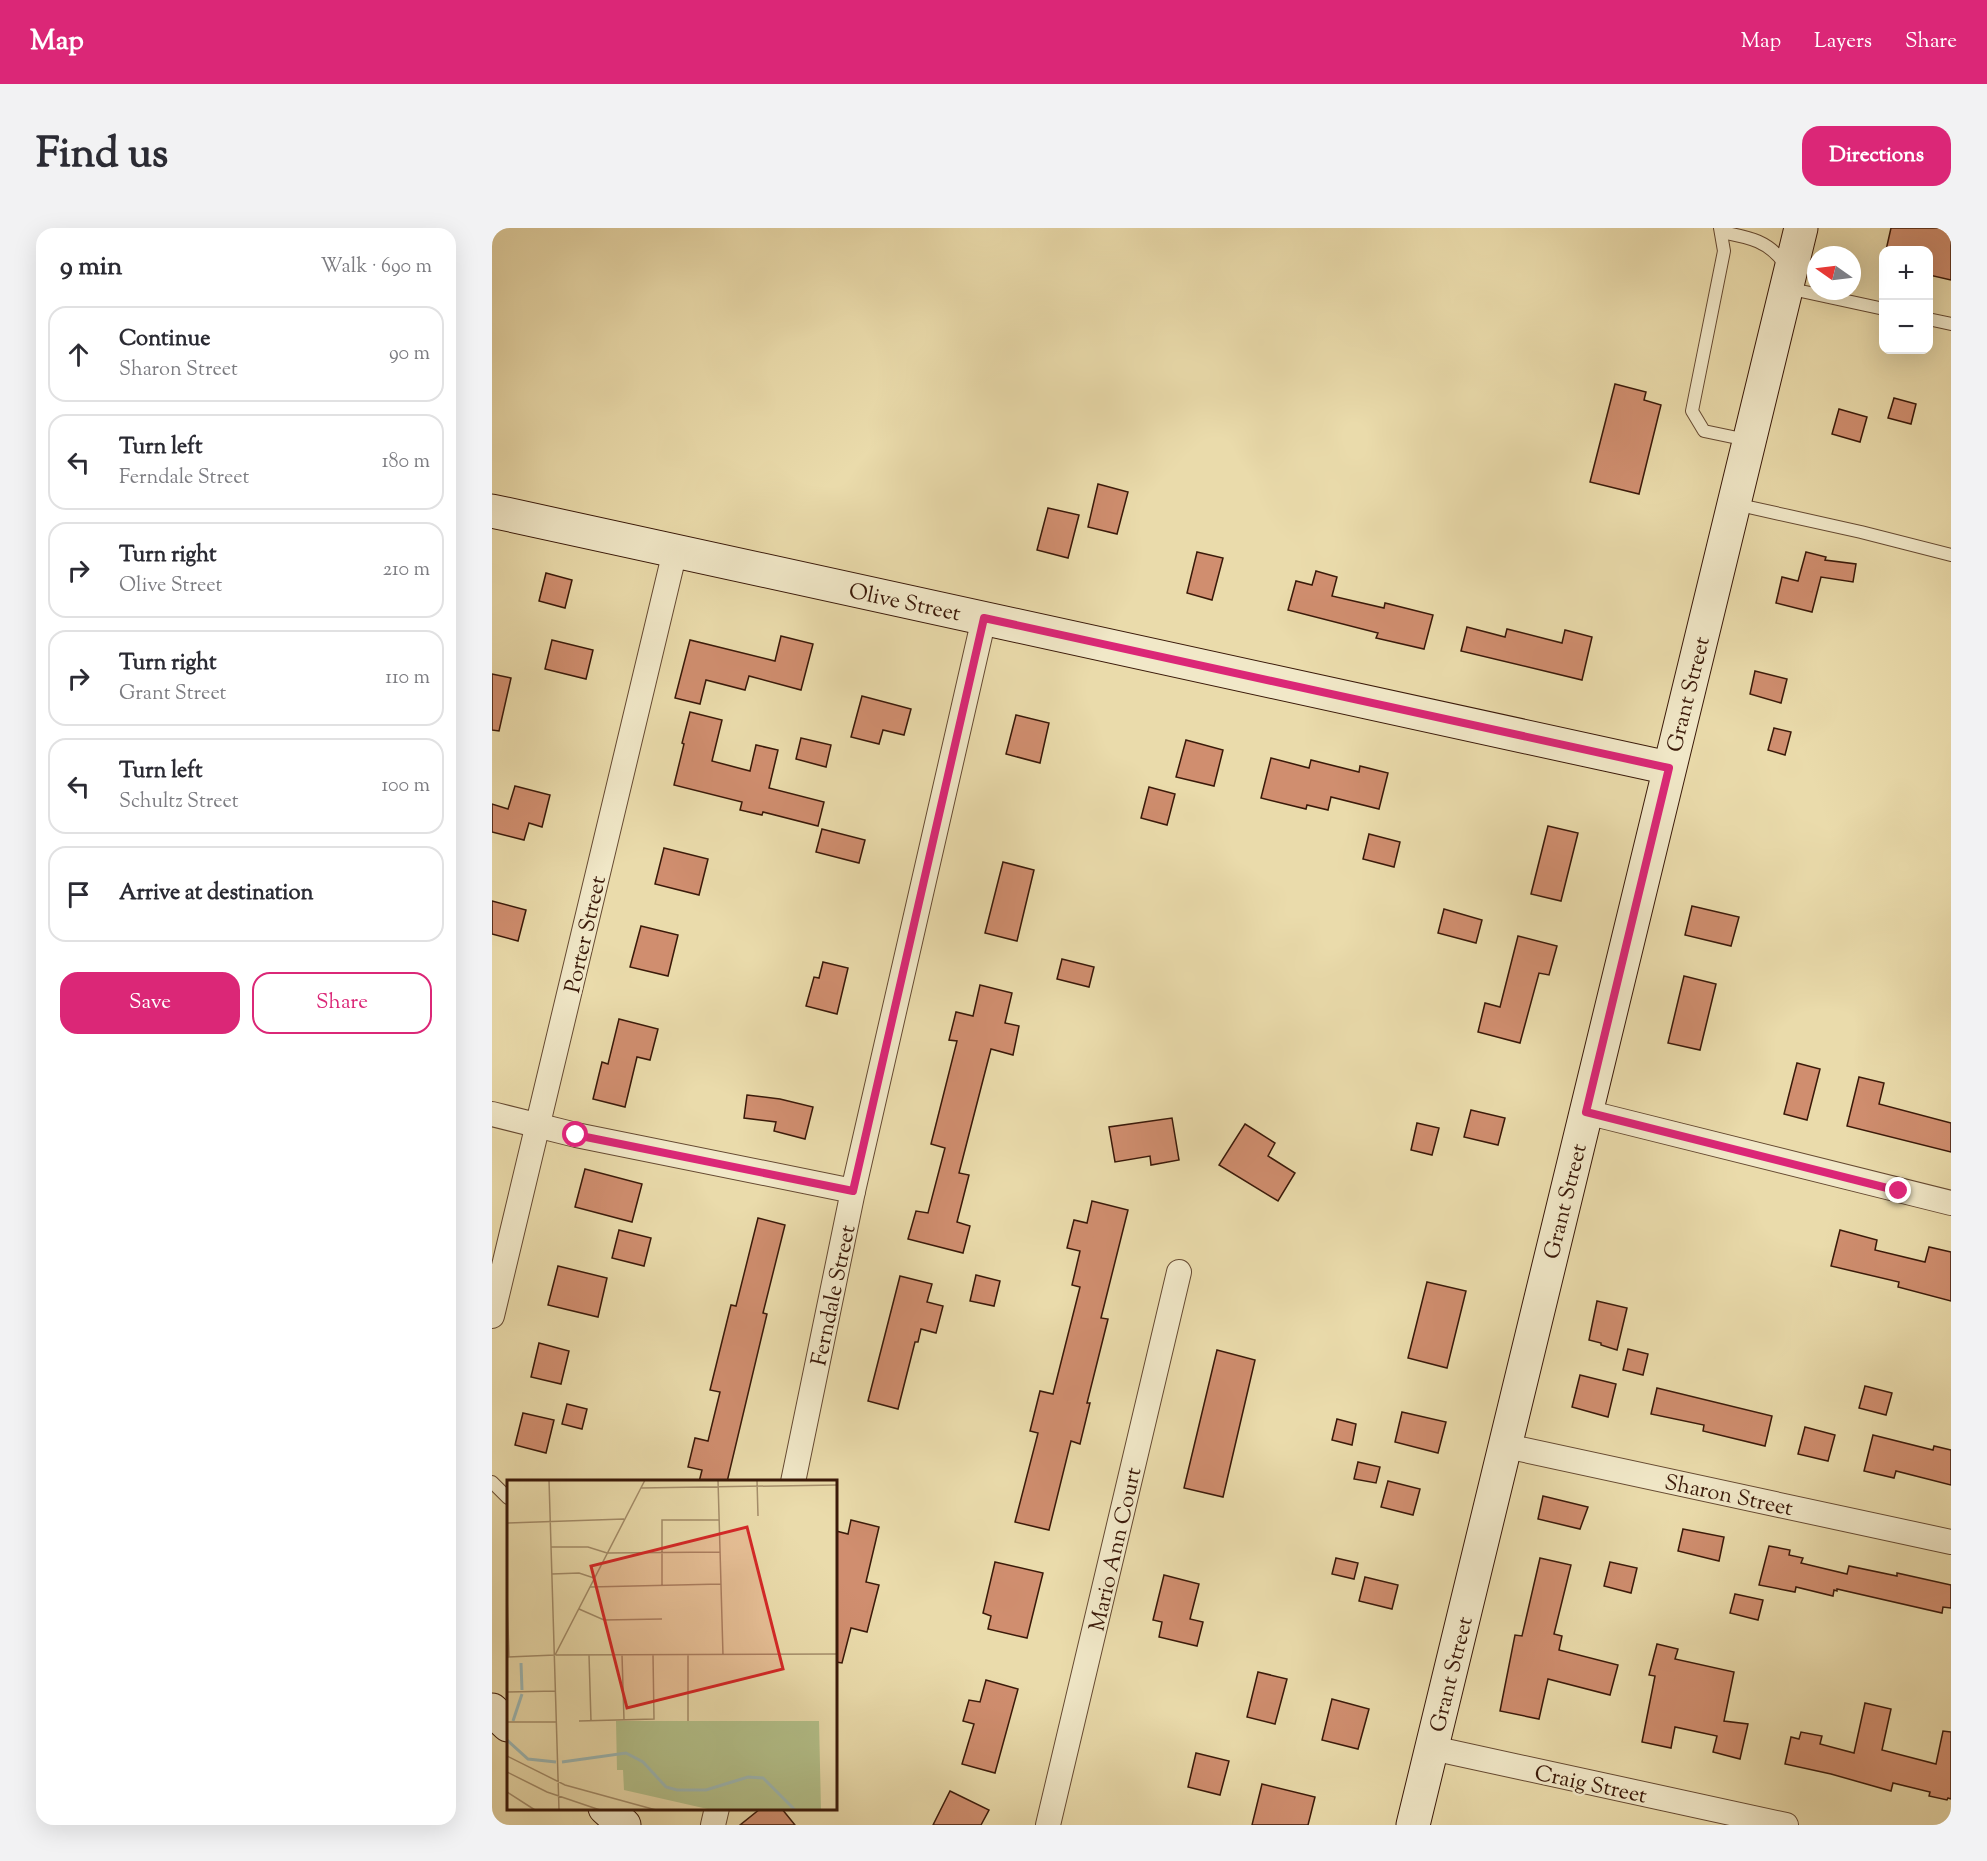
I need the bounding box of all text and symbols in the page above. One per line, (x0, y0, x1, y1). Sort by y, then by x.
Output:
text: Map (30, 22, 84, 62)
text: Map (1741, 27, 1781, 57)
text: Layers (1814, 27, 1872, 57)
text: Share (1905, 27, 1957, 57)
text: Find us (36, 126, 168, 186)
button: Directions (1802, 126, 1951, 186)
north arrow (1807, 246, 1861, 300)
map controls (1879, 246, 1933, 354)
button: + (1879, 246, 1933, 300)
text: 9 min (60, 249, 122, 286)
text: Walk · 690 m (320, 253, 432, 282)
button: − (1879, 300, 1933, 354)
text: Continue (119, 324, 210, 356)
icon: ahead (62, 338, 95, 371)
text: 90 m (389, 340, 430, 369)
text: Sharon Street (119, 356, 238, 385)
text: Turn left (119, 432, 202, 464)
icon: left (62, 446, 95, 479)
text: 180 m (382, 448, 430, 477)
text: Ferndale Street (119, 464, 249, 493)
text: Turn right (119, 540, 216, 572)
icon: right (62, 554, 95, 587)
text: 210 m (383, 556, 430, 585)
text: Olive Street (119, 572, 222, 601)
street label: Olive Street (845, 576, 964, 631)
street label: Grant Street (1660, 633, 1720, 756)
text: Turn right (119, 648, 216, 680)
icon: right (62, 662, 95, 695)
text: 110 m (385, 664, 430, 693)
text: Grant Street (119, 680, 226, 709)
text: Turn left (119, 756, 202, 788)
icon: left (62, 770, 95, 803)
text: 100 m (381, 772, 430, 801)
text: Schultz Street (119, 788, 239, 817)
street label: Porter Street (558, 873, 616, 996)
icon: arrive (62, 878, 95, 911)
text: Arrive at destination (119, 878, 314, 910)
button: Save (60, 972, 240, 1034)
button: Share (252, 972, 432, 1034)
route start (562, 1121, 588, 1147)
street label: Grant Street (1537, 1140, 1597, 1263)
route end (1885, 1177, 1911, 1203)
street label: Ferndale Street (804, 1222, 866, 1369)
street label: Mario Ann Court (1083, 1464, 1151, 1635)
street label: Sharon Street (1661, 1468, 1796, 1526)
inset map (507, 1480, 837, 1810)
street label: Grant Street (1423, 1613, 1483, 1736)
street label: Craig Street (1531, 1758, 1650, 1814)

